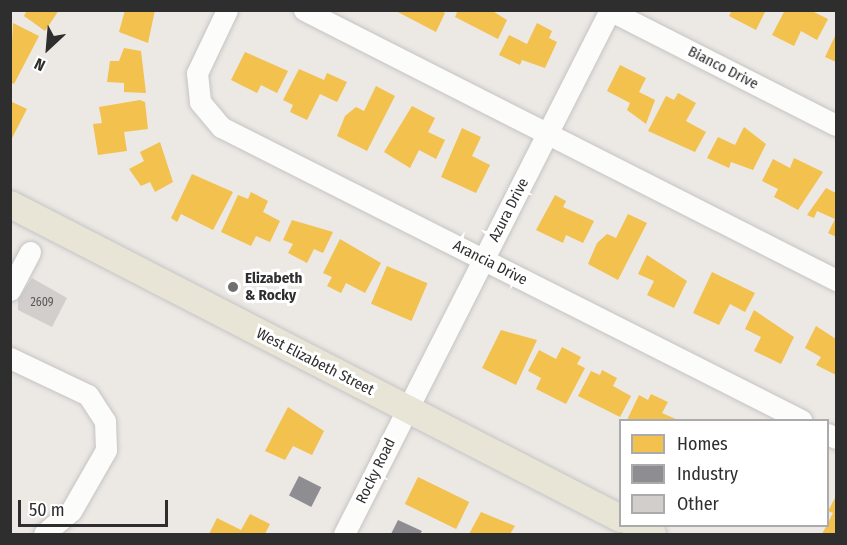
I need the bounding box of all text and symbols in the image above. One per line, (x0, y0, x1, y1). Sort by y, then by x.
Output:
north arrow (18, 18, 78, 78)
street label: Bianco Drive (685, 43, 761, 93)
text: N (31, 54, 48, 75)
street label: Azura Drive (485, 175, 533, 245)
street label: Arancia Drive (450, 237, 530, 289)
place label: Elizabeth & Rocky (245, 269, 302, 304)
marker: Elizabeth & Rocky (226, 280, 240, 294)
house number: 2609 (30, 296, 54, 310)
street label: West Elizabeth Street (253, 325, 377, 399)
legend (619, 419, 829, 527)
text: Homes (677, 433, 728, 455)
street label: Rocky Road (352, 435, 400, 507)
text: Industry (677, 463, 738, 485)
scale bar (21, 488, 171, 526)
text: Other (677, 493, 719, 515)
text: 50 m (29, 499, 65, 521)

